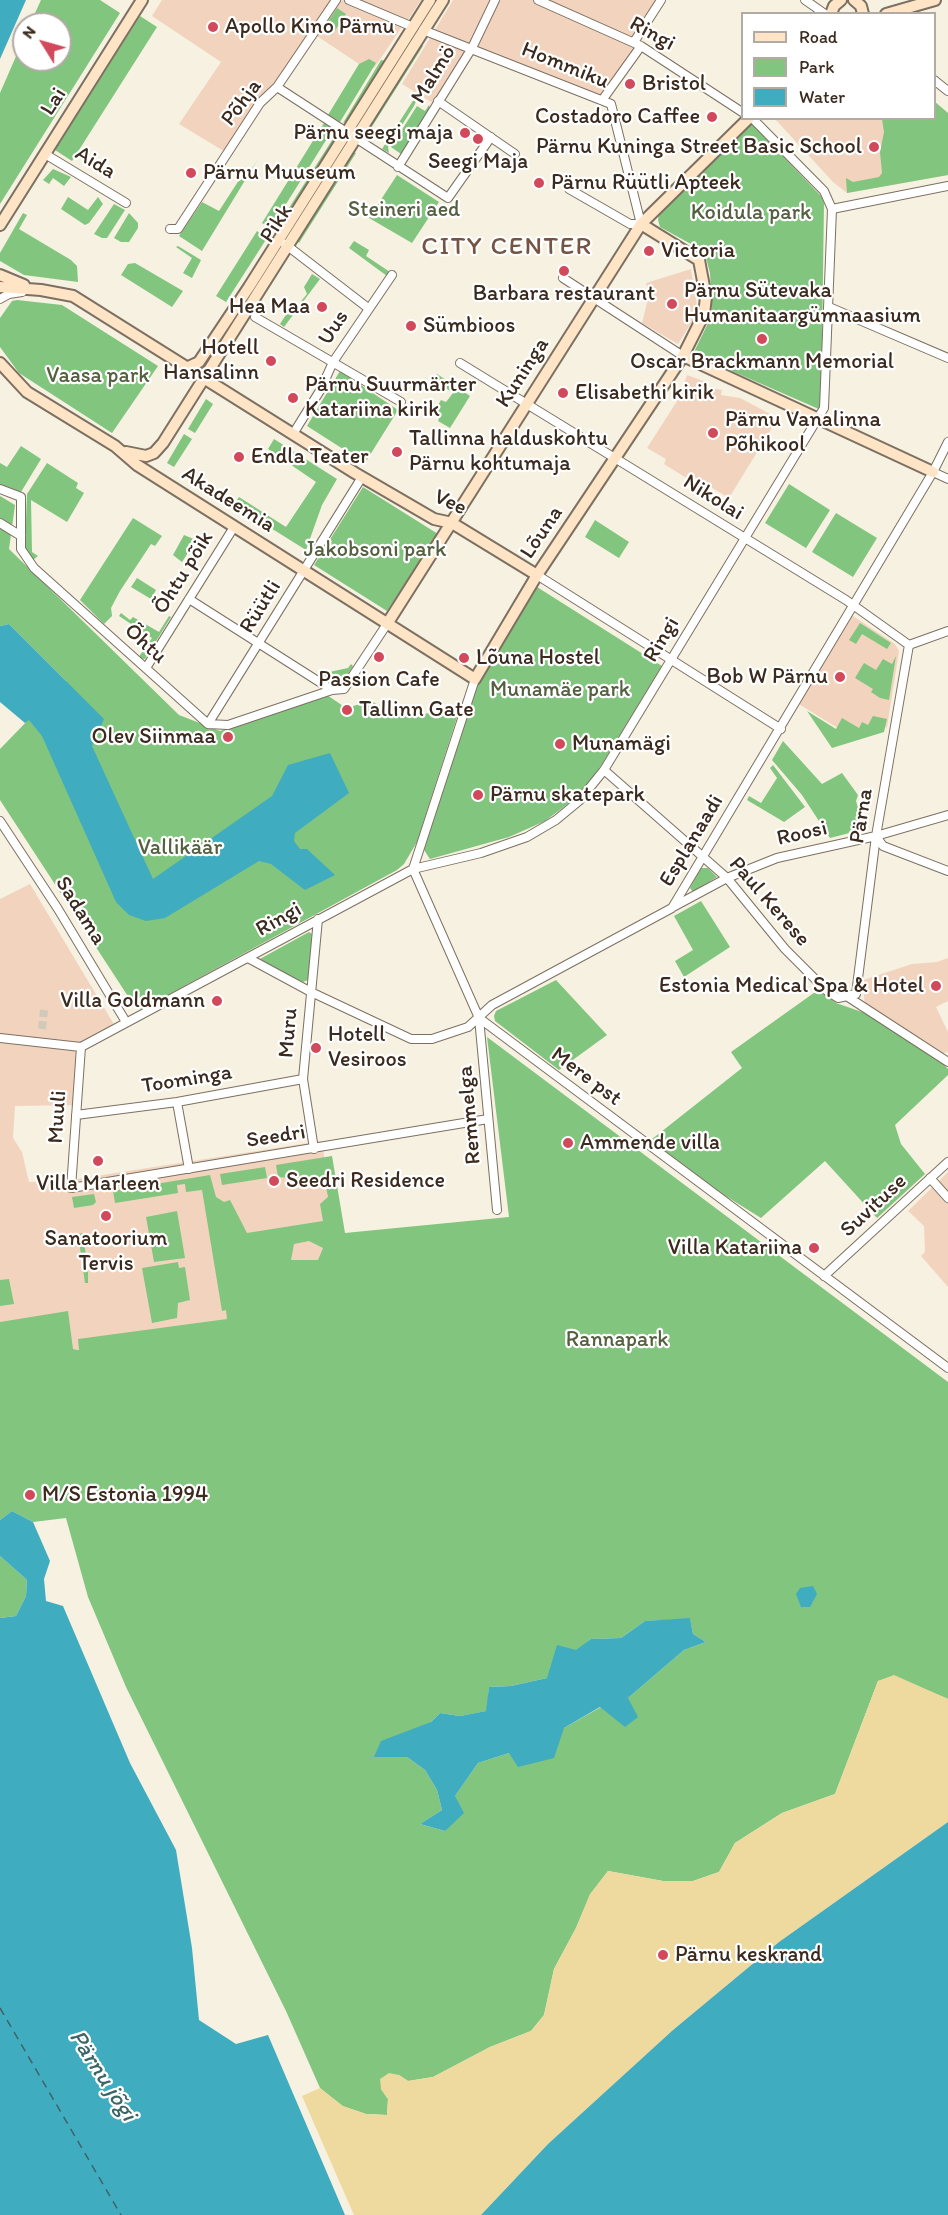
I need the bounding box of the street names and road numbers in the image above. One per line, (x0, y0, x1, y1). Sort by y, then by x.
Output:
street label: Ringi (625, 11, 679, 57)
street label: Hommiku (517, 37, 613, 95)
street label: Malmö (406, 41, 462, 109)
street label: Põhja (216, 74, 268, 132)
street label: Lai (35, 83, 73, 121)
street label: Aida (70, 141, 120, 185)
street label: Pikk (255, 200, 299, 248)
street label: Uus (313, 305, 355, 351)
street label: Kuninga (491, 333, 555, 413)
street label: Akadeemia (177, 461, 279, 539)
street label: Nikolai (678, 469, 748, 527)
street label: Vee (429, 484, 471, 522)
street label: Lõuna (515, 502, 569, 564)
street label: Õhtu põik (148, 527, 220, 619)
street label: Rüütli (235, 576, 287, 638)
street label: Ringi (638, 613, 686, 667)
street label: Õhtu (118, 618, 172, 670)
street label: Pärna (845, 787, 879, 845)
street label: Esplanaadi (654, 790, 730, 892)
street label: Roosi (774, 815, 830, 853)
street label: Paul Kerese (723, 852, 815, 952)
street label: Sadama (49, 872, 111, 950)
street label: Ringi (252, 897, 306, 943)
street label: Muru (274, 1007, 304, 1059)
street label: Mere pst (545, 1042, 627, 1112)
street label: Toominga (140, 1060, 234, 1100)
street label: Remmelga (453, 1064, 487, 1166)
street label: Muuli (43, 1090, 73, 1144)
street label: Seedri (245, 1119, 307, 1155)
street label: Suvituse (835, 1169, 913, 1243)

